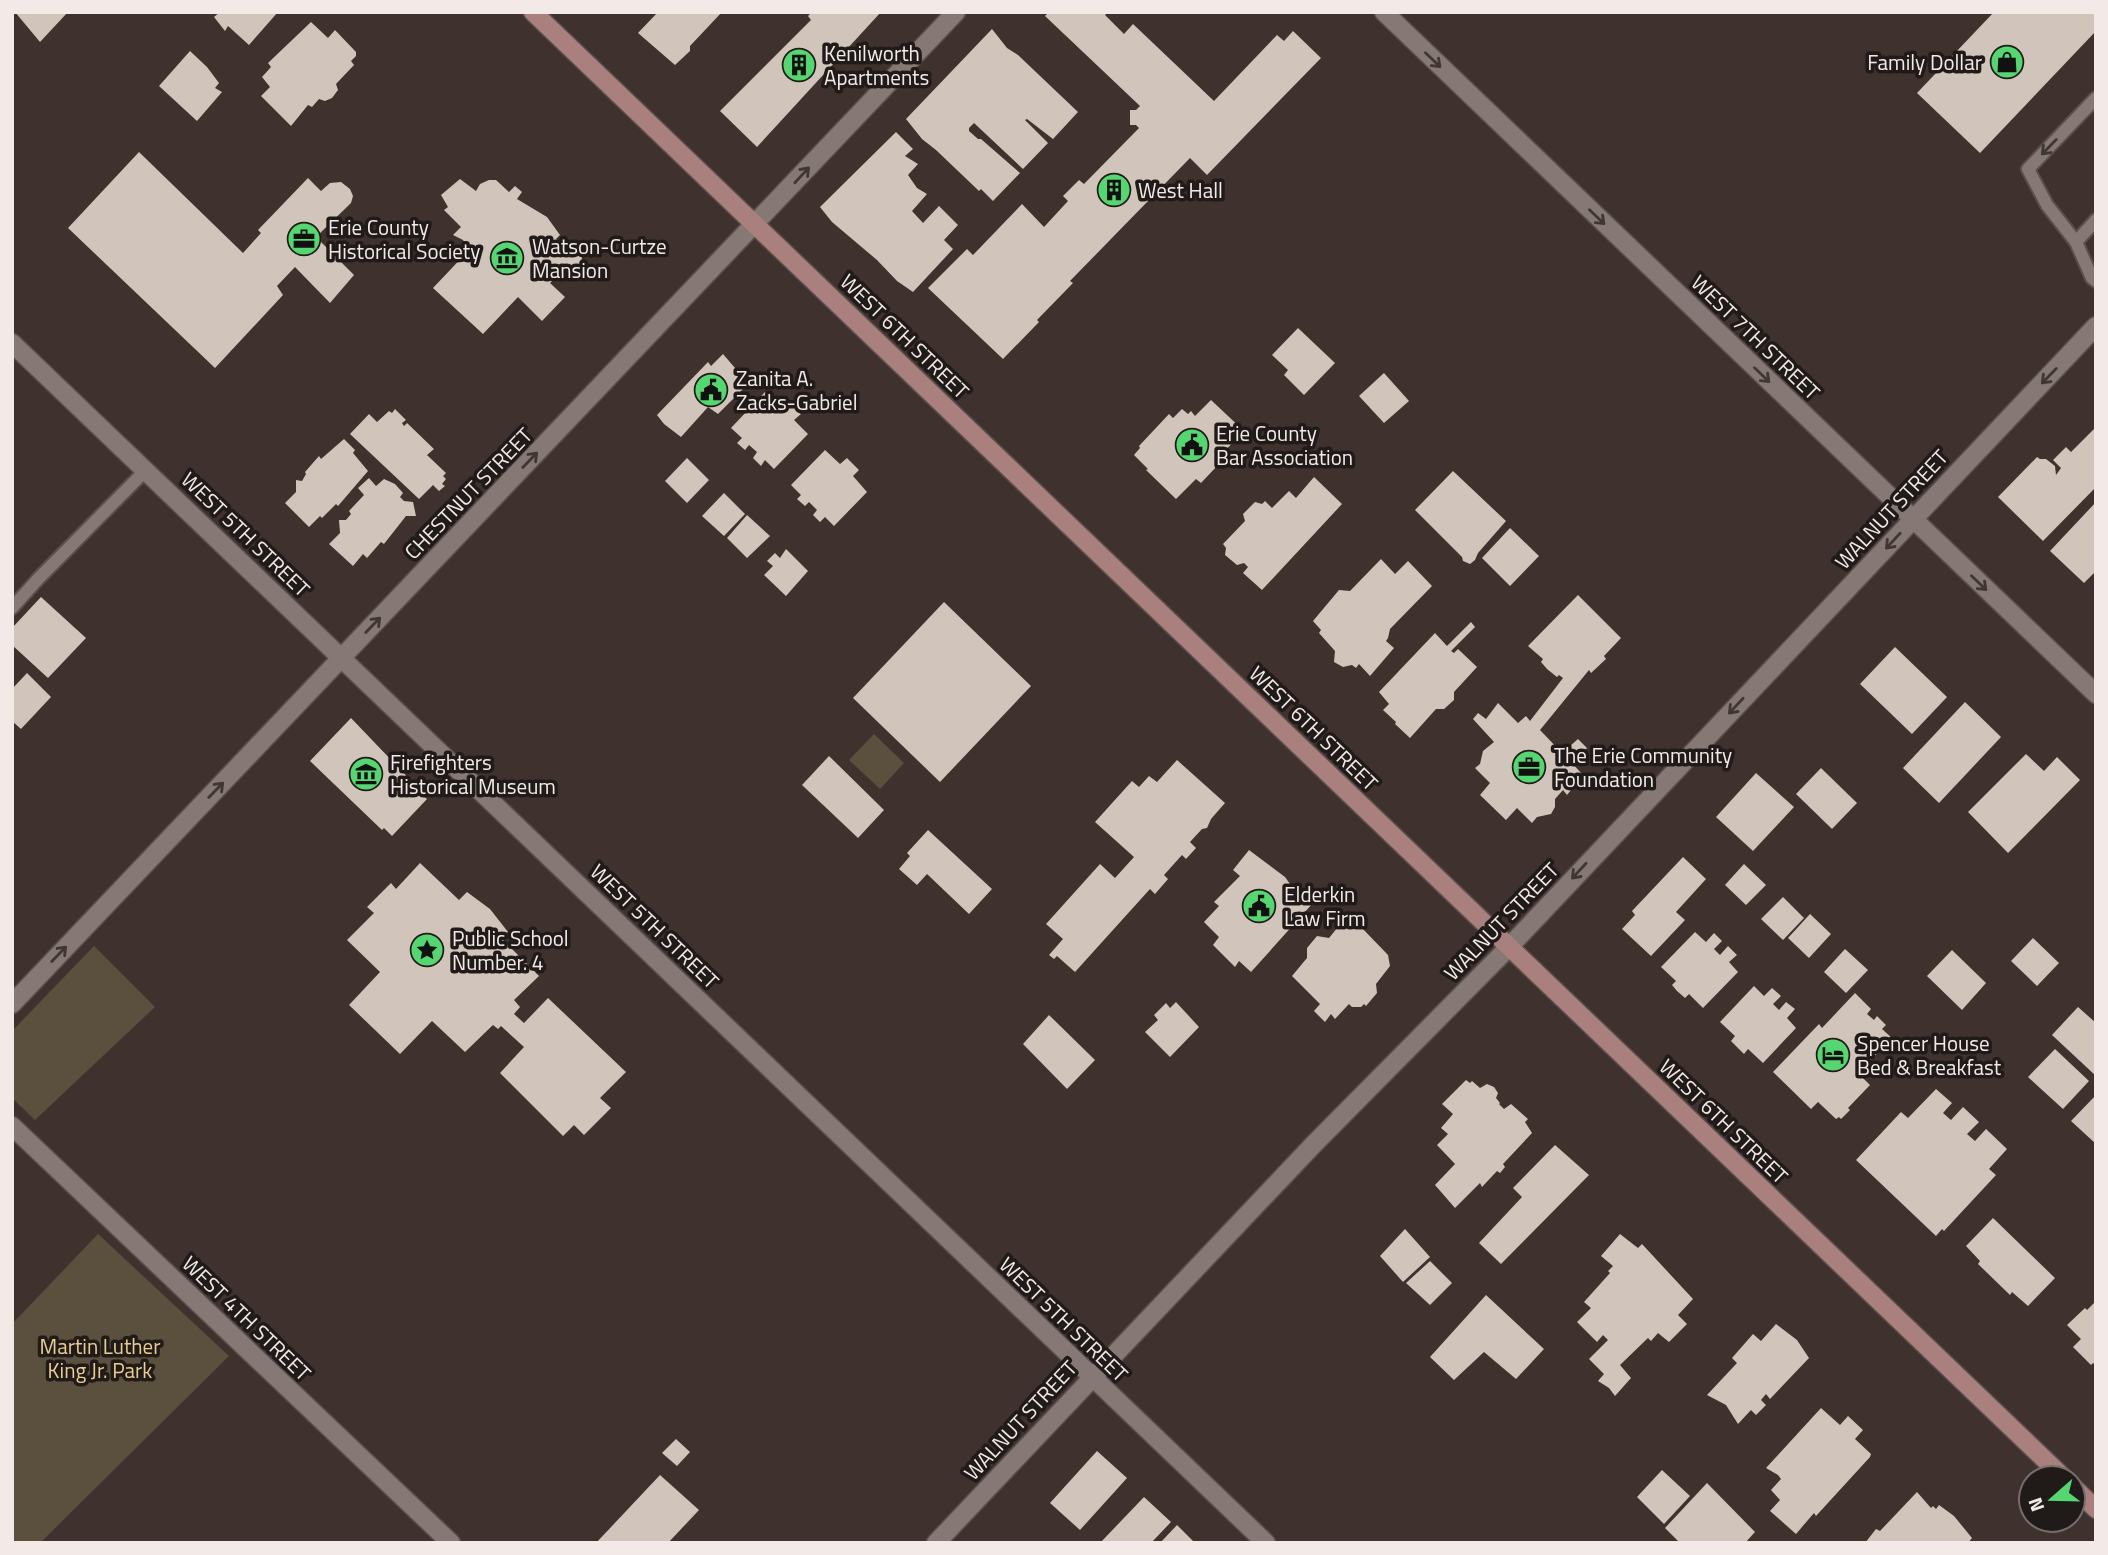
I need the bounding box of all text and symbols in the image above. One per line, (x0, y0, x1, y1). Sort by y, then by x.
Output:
place label: Kenilworth Apartments (824, 37, 929, 93)
shop icon: Family Dollar (1988, 43, 2026, 81)
building icon: Kenilworth Apartments (780, 46, 818, 84)
place label: Family Dollar (1867, 46, 1982, 78)
one-way arrow (1425, 51, 1442, 68)
one-way arrow (2040, 138, 2057, 155)
one-way arrow (794, 167, 811, 184)
building icon: West Hall (1095, 171, 1133, 209)
place label: West Hall (1138, 174, 1223, 206)
one-way arrow (1589, 209, 1606, 226)
place label: Erie County Historical Society (328, 211, 480, 267)
office icon: Erie County Historical Society (285, 220, 323, 258)
place label: Watson-Curtze Mansion (532, 230, 667, 286)
museum icon: Watson-Curtze Mansion (488, 239, 526, 277)
street label: WEST 6TH STREET (833, 266, 977, 406)
street label: WEST 7TH STREET (1684, 267, 1828, 407)
place label: Zanita A. Zacks-Gabriel (736, 362, 858, 418)
one-way arrow (1753, 366, 1770, 383)
one-way arrow (2040, 367, 2057, 384)
public building icon: Zanita A. Zacks-Gabriel (692, 371, 730, 409)
place label: Erie County Bar Association (1216, 417, 1353, 473)
street label: CHESTNUT STREET (397, 420, 539, 566)
public building icon: Erie County Bar Association (1173, 426, 1211, 464)
street label: WALNUT STREET (1827, 442, 1955, 576)
one-way arrow (522, 452, 539, 469)
street label: WEST 5TH STREET (174, 464, 318, 604)
one-way arrow (1884, 532, 1901, 549)
one-way arrow (1970, 575, 1988, 591)
one-way arrow (365, 617, 382, 634)
street label: WEST 6TH STREET (1242, 658, 1386, 798)
one-way arrow (1727, 697, 1744, 714)
place label: The Erie Community Foundation (1554, 739, 1732, 795)
place label: Firefighters Historical Museum (390, 746, 556, 802)
office icon: The Erie Community Foundation (1510, 748, 1548, 786)
museum icon: Firefighters Historical Museum (347, 755, 385, 793)
one-way arrow (208, 782, 225, 799)
street label: WALNUT STREET (1436, 855, 1566, 987)
street label: WEST 5TH STREET (583, 856, 727, 996)
one-way arrow (1571, 863, 1588, 880)
place label: Elderkin Law Firm (1284, 878, 1366, 934)
public building icon: Elderkin Law Firm (1240, 887, 1278, 925)
place label: Public School Number. 4 (452, 922, 569, 978)
place icon: Public School Number. 4 (408, 931, 446, 969)
one-way arrow (51, 946, 68, 963)
place label: Spencer House Bed & Breakfast (1857, 1027, 2002, 1083)
hotel icon: Spencer House Bed & Breakfast (1814, 1036, 1852, 1074)
street label: WEST 6TH STREET (1652, 1051, 1796, 1191)
street label: WEST 4TH STREET (175, 1248, 319, 1388)
street label: WEST 5TH STREET (992, 1249, 1136, 1389)
park label: Martin Luther King Jr. Park (40, 1330, 160, 1386)
street label: WALNUT STREET (956, 1353, 1084, 1487)
north arrow (2017, 1464, 2087, 1534)
text: N (2020, 1494, 2051, 1516)

